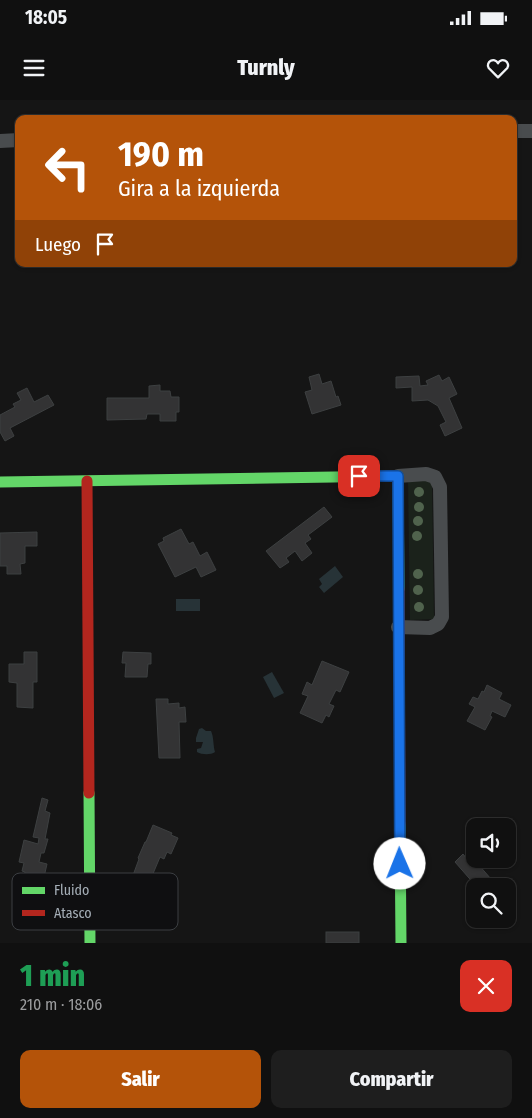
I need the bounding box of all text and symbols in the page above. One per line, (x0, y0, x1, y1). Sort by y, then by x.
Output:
text: 18:05 (25, 6, 67, 29)
icon: menu (20, 54, 48, 82)
text: Turnly (237, 54, 295, 81)
icon: heart (484, 54, 512, 82)
text: 190 m (118, 133, 204, 175)
icon: left (35, 135, 100, 200)
text: Gira a la izquierda (118, 175, 280, 202)
icon: arrive (91, 230, 119, 258)
text: Luego (35, 233, 81, 256)
pin (338, 455, 380, 497)
icon: arrive (345, 462, 373, 490)
map controls (466, 818, 516, 928)
button: sound (466, 818, 516, 868)
position arrow (373, 837, 425, 889)
legend (12, 873, 178, 930)
button: search (466, 878, 516, 928)
text: Fluido (54, 882, 89, 899)
text: Atasco (54, 905, 92, 922)
text: 1 min (20, 958, 85, 994)
button: close (460, 960, 512, 1012)
text: 210 m · 18:06 (20, 995, 102, 1014)
button: Salir (20, 1050, 261, 1108)
button: Compartir (271, 1050, 512, 1108)

